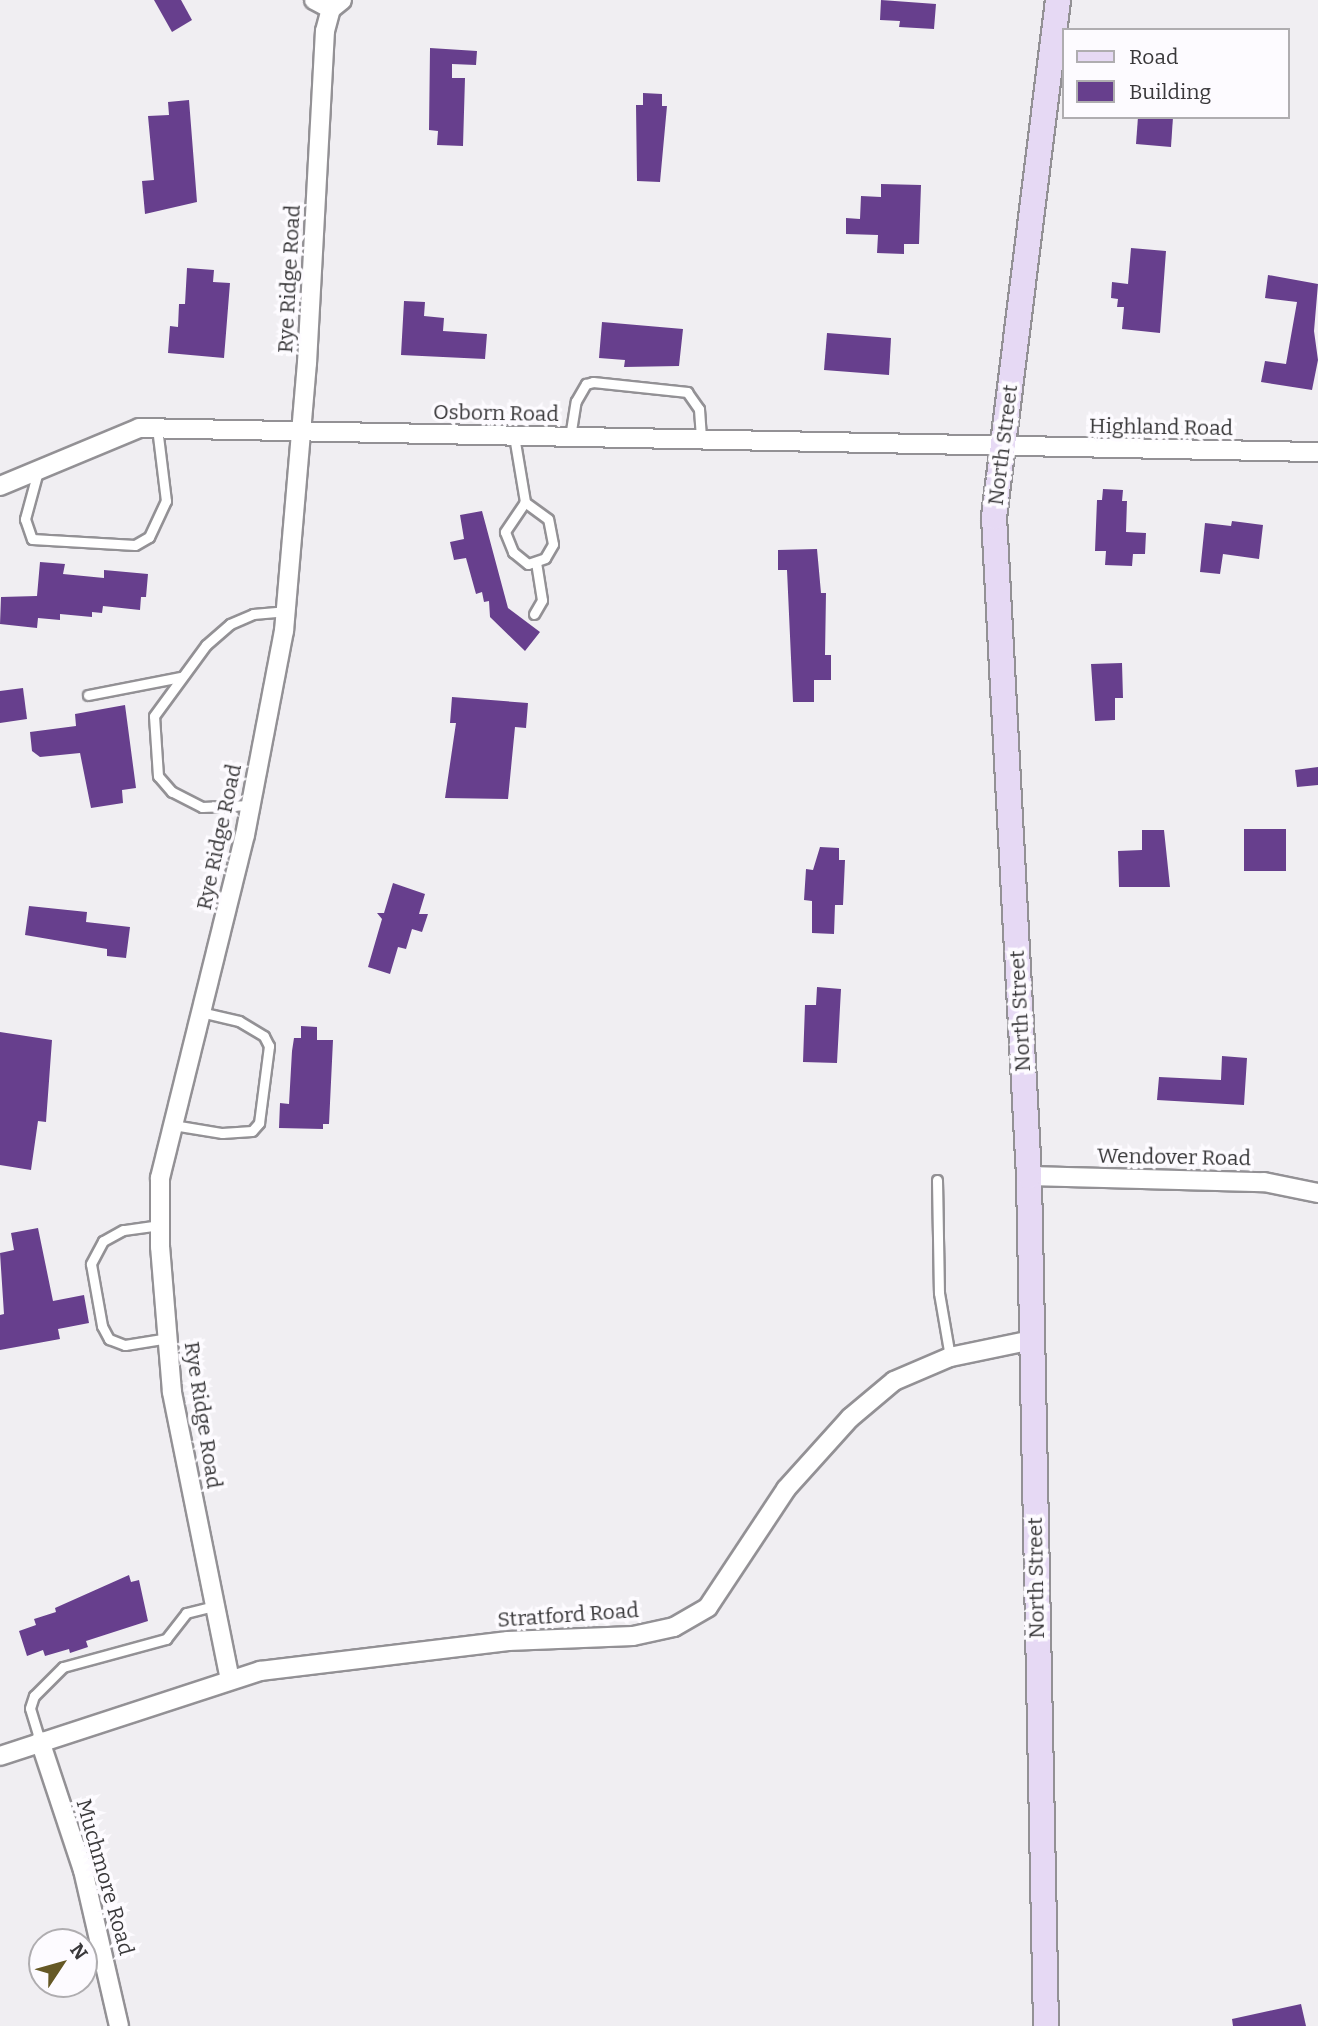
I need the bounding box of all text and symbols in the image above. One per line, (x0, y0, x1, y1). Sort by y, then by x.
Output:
legend (1062, 28, 1290, 119)
text: Road (1129, 44, 1178, 70)
text: Building (1129, 79, 1211, 105)
street label: Rye Ridge Road (273, 204, 305, 354)
street label: North Street (983, 383, 1023, 507)
street label: Osborn Road (433, 399, 559, 427)
street label: Highland Road (1089, 413, 1233, 441)
street label: Rye Ridge Road (191, 762, 247, 912)
street label: North Street (1004, 950, 1036, 1072)
street label: Wendover Road (1097, 1143, 1251, 1171)
street label: Rye Ridge Road (179, 1340, 227, 1490)
street label: North Street (1022, 1517, 1050, 1639)
street label: Stratford Road (496, 1597, 640, 1633)
street label: Muchmore Road (71, 1796, 139, 1958)
north arrow (28, 1928, 98, 1998)
text: N (65, 1939, 92, 1964)

